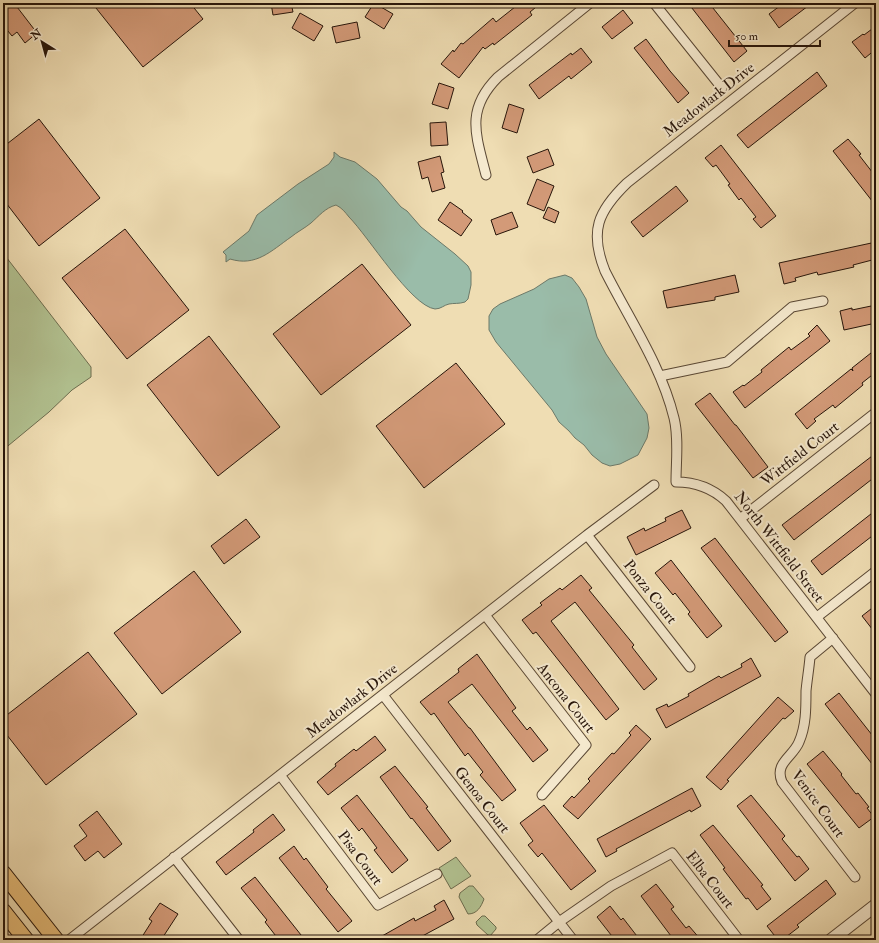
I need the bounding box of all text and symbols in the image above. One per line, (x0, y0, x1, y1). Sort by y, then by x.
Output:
north arrow (22, 22, 62, 62)
scale bar (729, 22, 820, 48)
text: N (28, 26, 45, 43)
text: 50 m (735, 29, 759, 44)
street label: Meadowlark Drive (660, 58, 758, 142)
street label: Wittfield Court (756, 417, 843, 491)
street label: North Wittfield Street (730, 488, 828, 606)
street label: Ponza Court (619, 556, 681, 628)
street label: Ancona Court (532, 658, 599, 737)
street label: Meadowlark Drive (303, 659, 401, 743)
street label: Genoa Court (450, 763, 514, 837)
street label: Venice Court (787, 766, 849, 842)
street label: Pisa Court (333, 827, 387, 889)
street label: Elba Court (682, 847, 738, 913)

